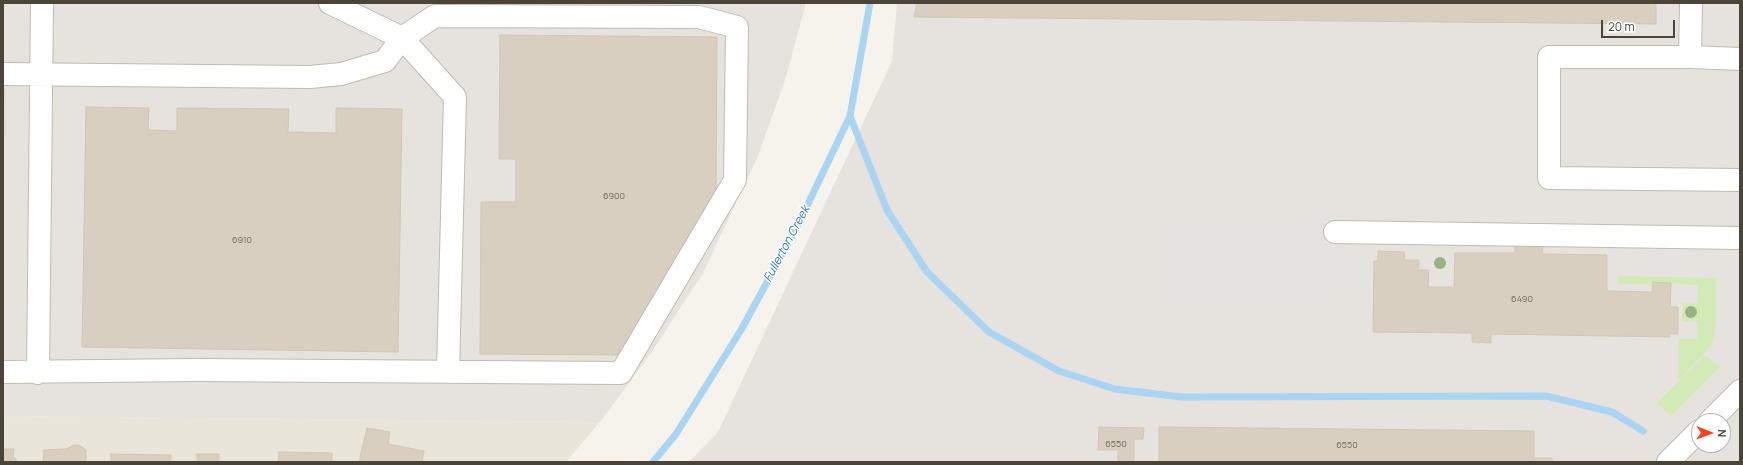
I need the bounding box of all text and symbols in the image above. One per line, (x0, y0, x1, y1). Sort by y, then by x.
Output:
scale bar (1603, 12, 1677, 38)
text: 20 m (1608, 18, 1635, 35)
house number: 6900 (603, 191, 625, 201)
water label: Fullerton Creek (761, 204, 813, 284)
house number: 6910 (232, 235, 252, 245)
house number: 6490 (1511, 294, 1533, 304)
north arrow (1691, 413, 1731, 453)
text: N (1715, 429, 1730, 437)
house number: 6550 (1105, 439, 1127, 449)
house number: 6550 (1336, 440, 1358, 450)

